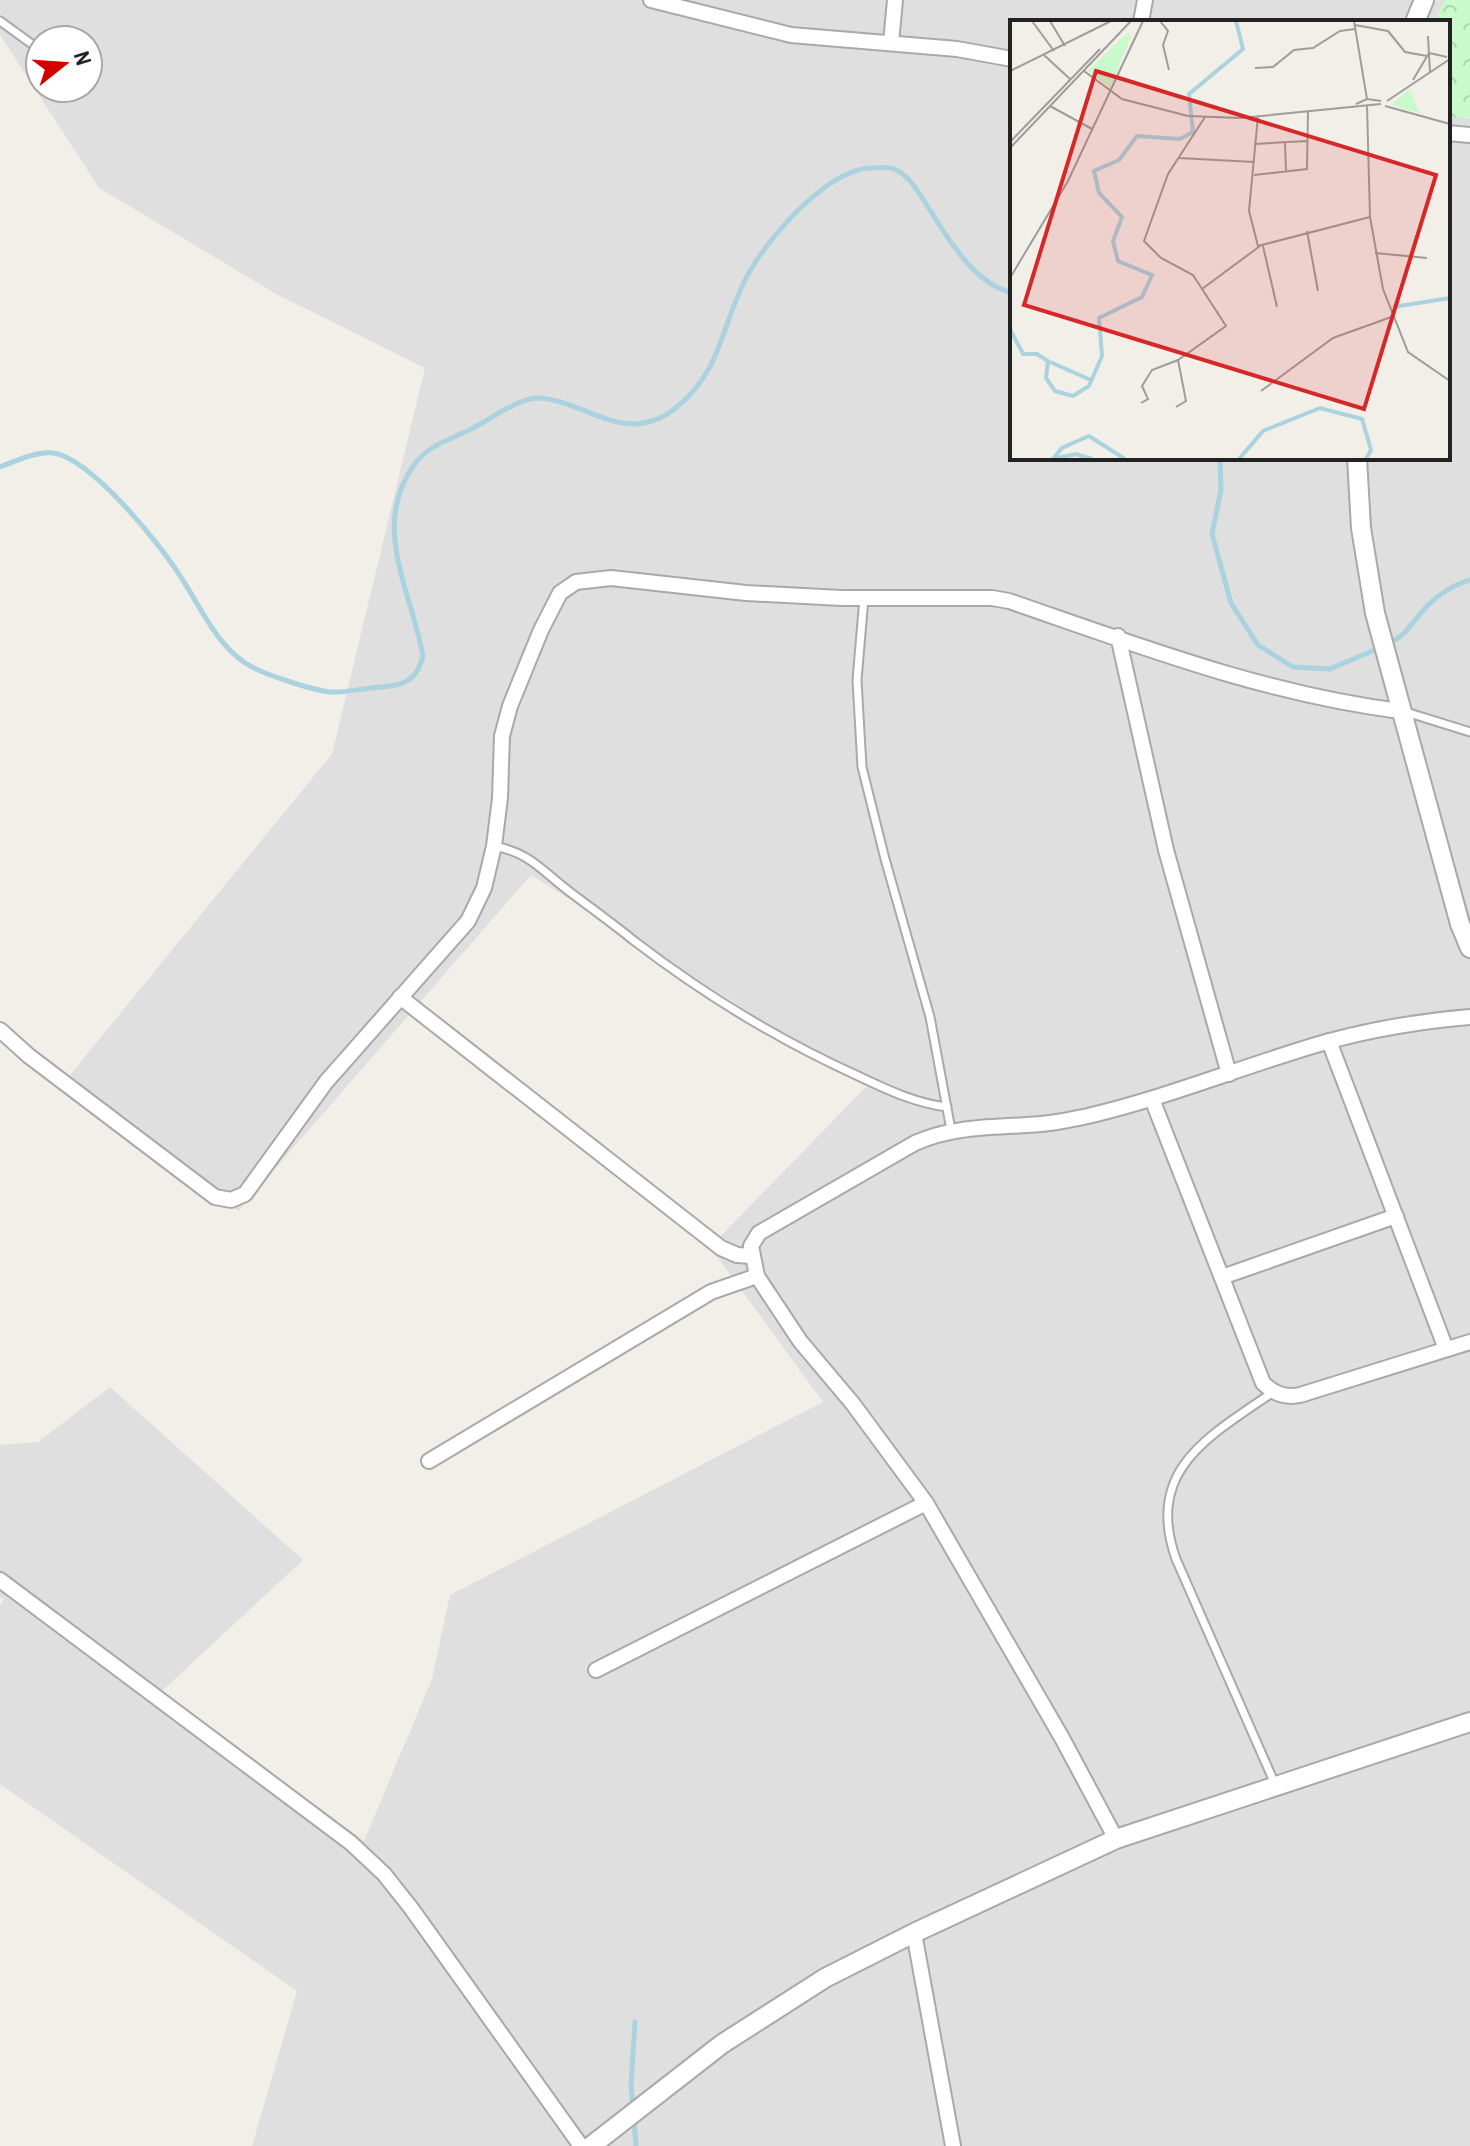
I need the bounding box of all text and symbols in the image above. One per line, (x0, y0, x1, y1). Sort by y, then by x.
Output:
inset map (1010, 20, 1450, 460)
north arrow (24, 24, 104, 104)
text: N (67, 48, 99, 69)

